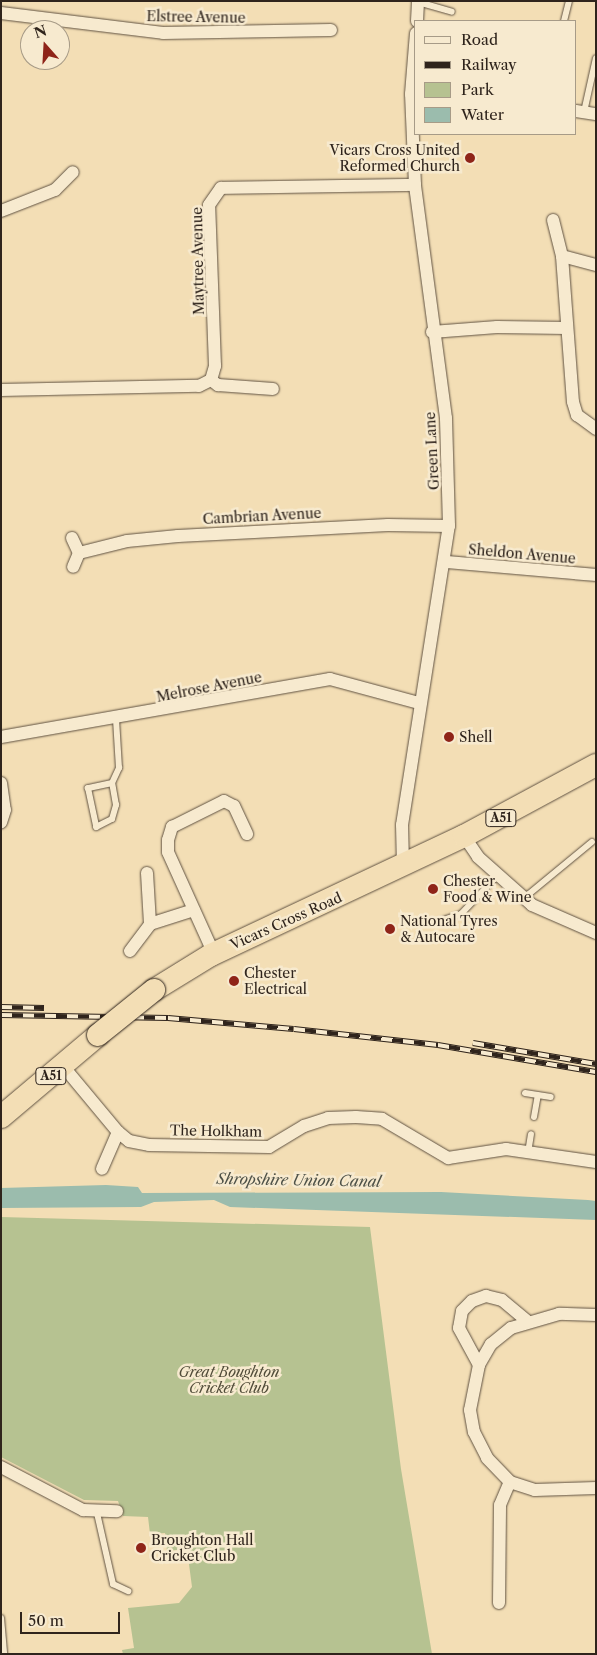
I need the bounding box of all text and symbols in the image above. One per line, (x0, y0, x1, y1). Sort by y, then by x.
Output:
street label: Elstree Avenue (146, 8, 246, 26)
north arrow (20, 20, 70, 70)
legend (414, 20, 577, 135)
text: N (32, 21, 49, 42)
text: Road (461, 30, 498, 49)
text: Railway (461, 55, 517, 74)
text: Park (461, 80, 494, 99)
text: Water (461, 105, 504, 124)
place label: Vicars Cross United Reformed Church (329, 142, 460, 174)
marker: Vicars Cross United Reformed Church (464, 152, 476, 164)
street label: Maytree Avenue (189, 207, 207, 315)
street label: Green Lane (422, 411, 442, 491)
street label: Cambrian Avenue (202, 504, 322, 528)
street label: Sheldon Avenue (467, 541, 577, 567)
street label: Melrose Avenue (155, 668, 263, 706)
place label: Shell (459, 729, 492, 745)
marker: Shell (443, 731, 455, 743)
road number: A51 (485, 808, 517, 828)
place label: Chester Food & Wine (443, 873, 532, 906)
marker: Chester Food & Wine (427, 883, 439, 895)
street label: Vicars Cross Road (228, 889, 344, 953)
place label: National Tyres & Autocare (400, 913, 498, 946)
marker: National Tyres & Autocare (384, 923, 396, 935)
place label: Chester Electrical (244, 965, 307, 998)
marker: Chester Electrical (228, 975, 240, 987)
road number: A51 (35, 1066, 67, 1086)
street label: The Holkham (170, 1122, 262, 1140)
water label: Shropshire Union Canal (217, 1170, 381, 1190)
park label: Great Boughton Cricket Club (179, 1364, 279, 1396)
place label: Broughton Hall Cricket Club (151, 1532, 253, 1564)
marker: Broughton Hall Cricket Club (135, 1542, 147, 1554)
scale bar (22, 1602, 122, 1634)
text: 50 m (28, 1611, 64, 1630)

